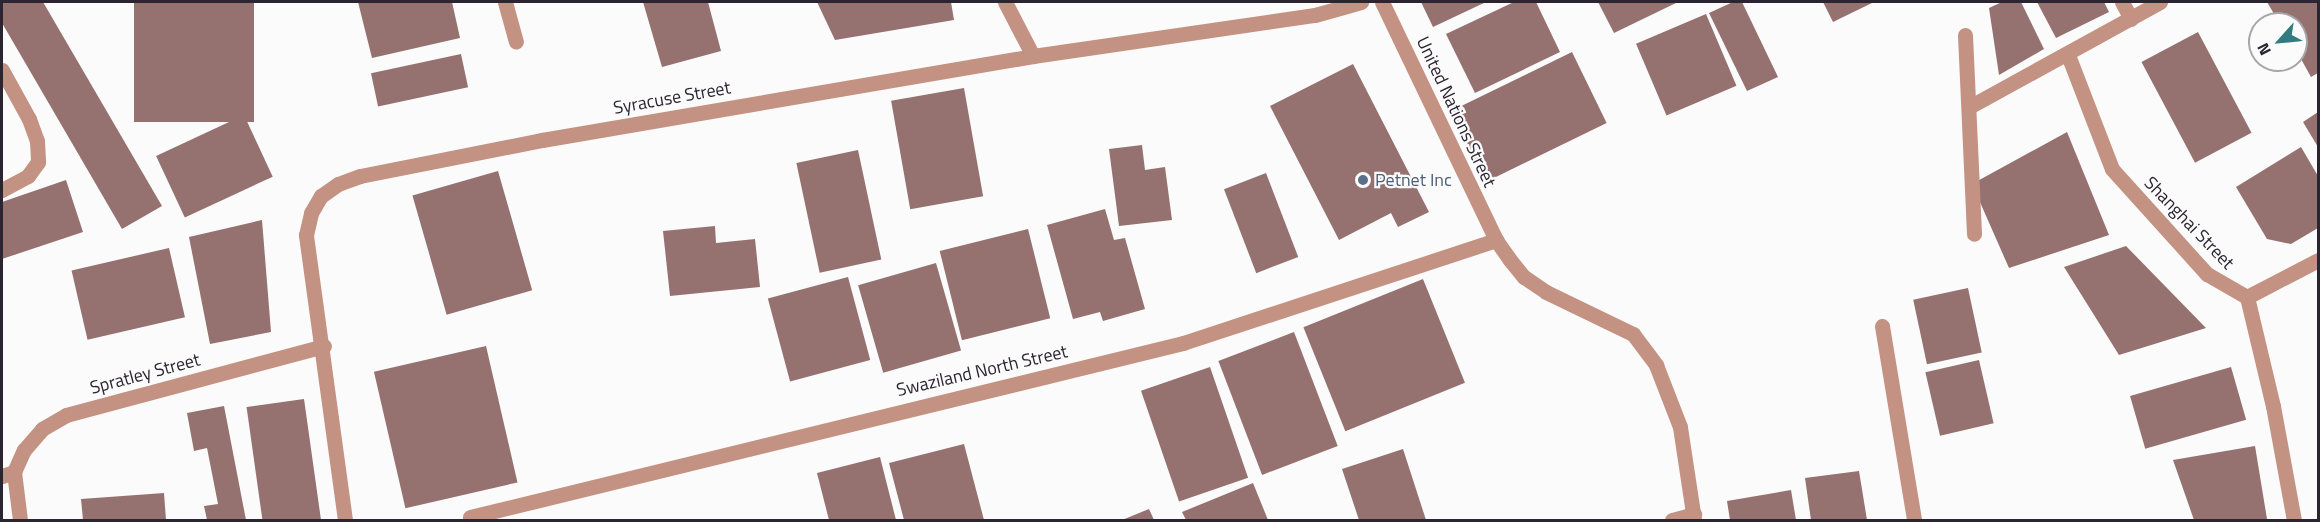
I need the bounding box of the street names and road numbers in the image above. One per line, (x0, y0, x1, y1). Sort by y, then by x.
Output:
street label: United Nations Street (1412, 33, 1500, 191)
street label: Syracuse Street (612, 77, 732, 119)
street label: Shanghai Street (2139, 172, 2239, 274)
street label: Swaziland North Street (894, 341, 1070, 401)
street label: Spratley Street (88, 349, 202, 399)

